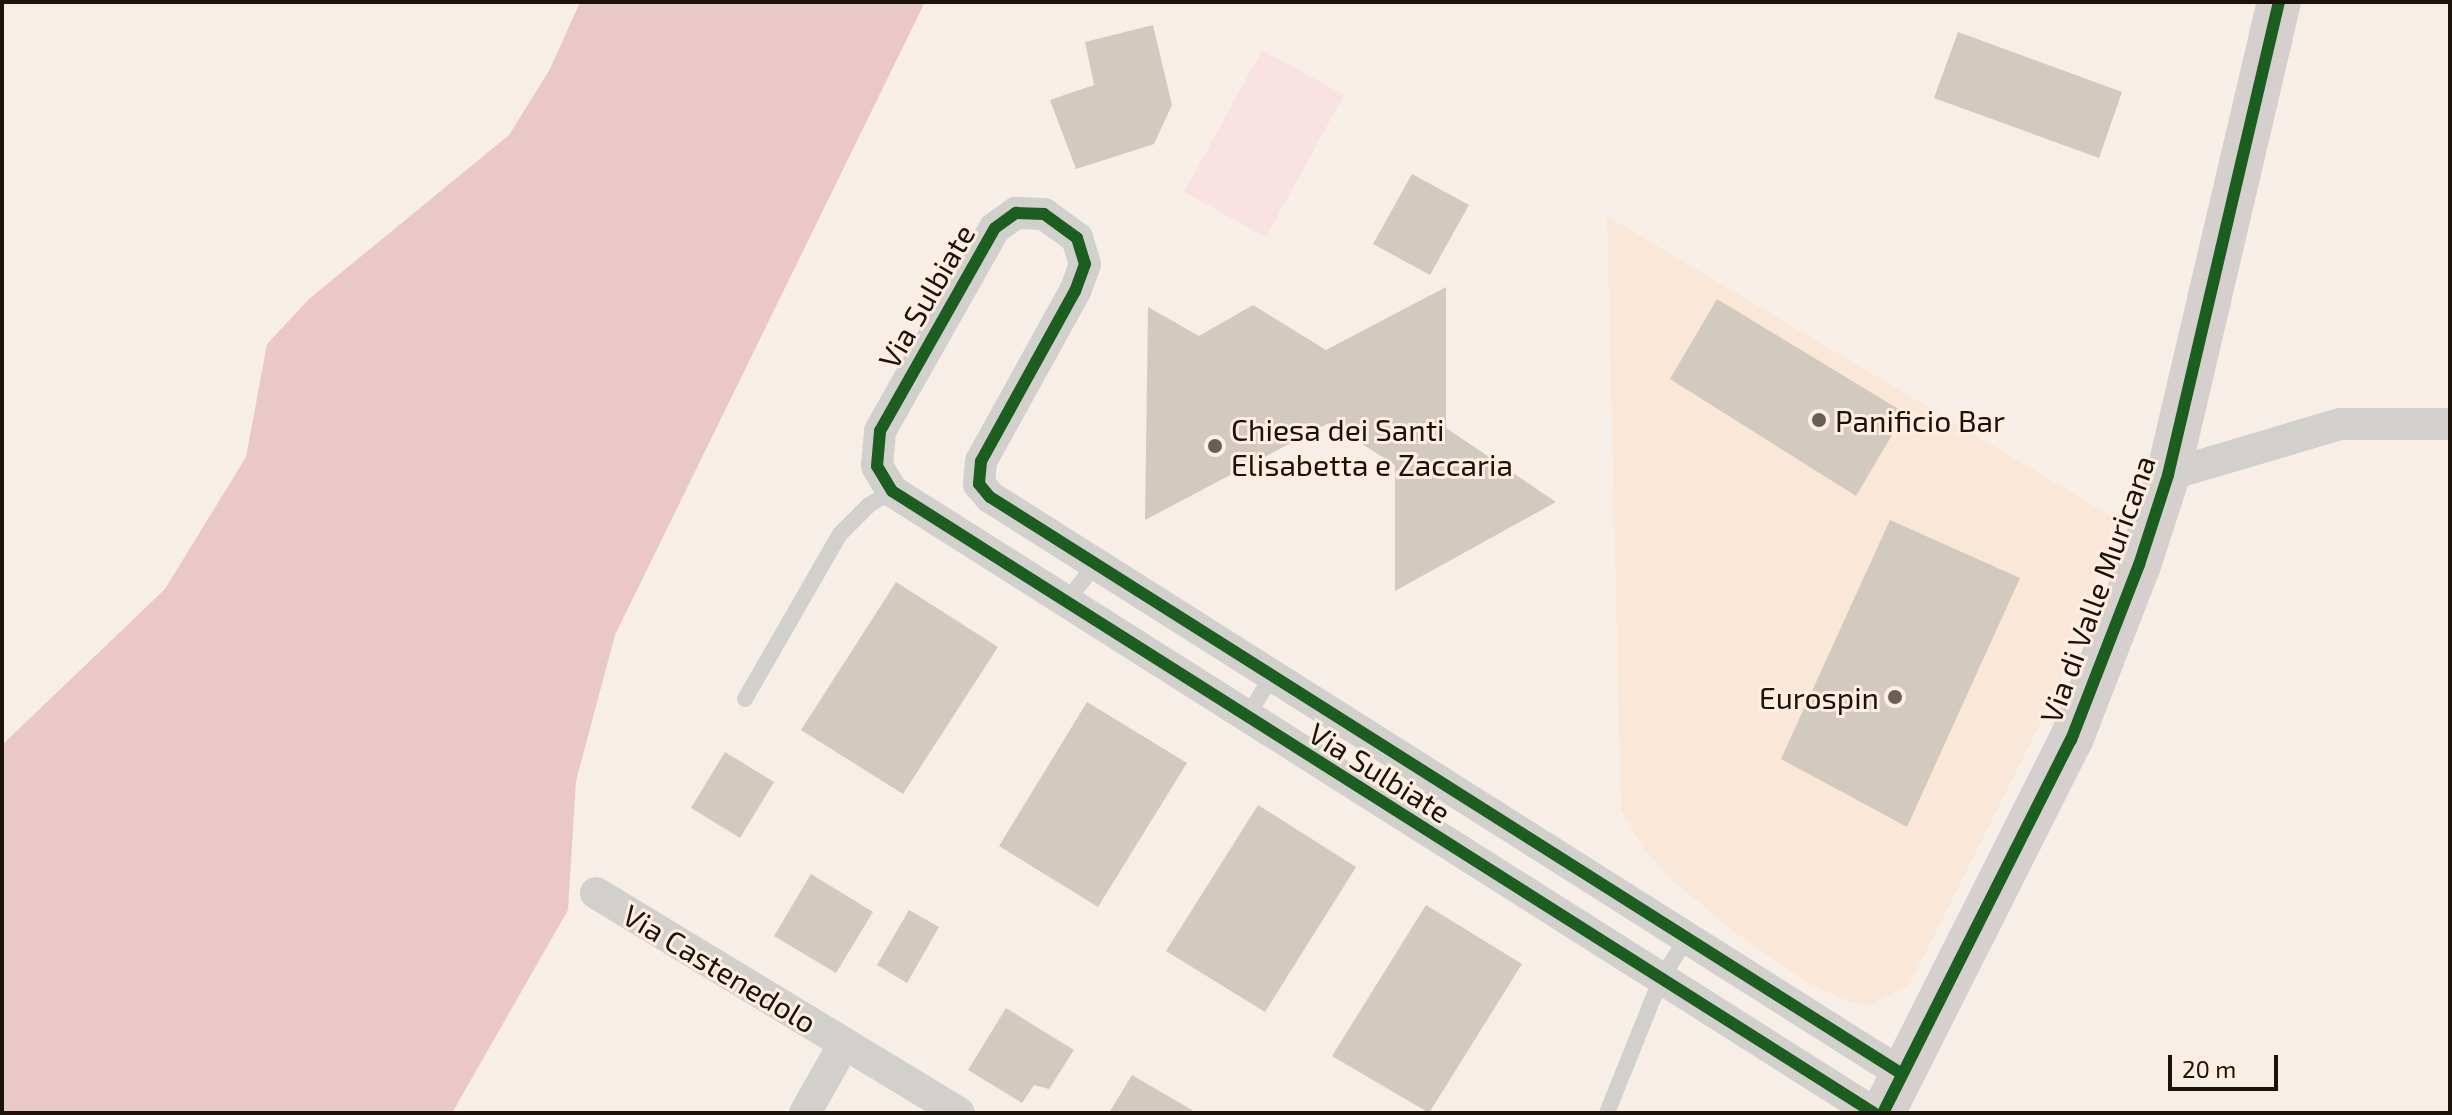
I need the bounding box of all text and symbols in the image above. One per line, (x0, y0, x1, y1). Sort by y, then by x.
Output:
street label: Via Sulbiate (870, 218, 982, 374)
place label: Panificio Bar (1835, 402, 2005, 438)
place label: Chiesa dei Santi Elisabetta e Zaccaria (1231, 411, 1513, 482)
marker: Panificio Bar (1810, 411, 1828, 429)
marker: Chiesa dei Santi Elisabetta e Zaccaria (1206, 437, 1224, 455)
street label: Via di Valle Muricana (2032, 450, 2162, 728)
place label: Eurospin (1759, 679, 1879, 715)
marker: Eurospin (1886, 688, 1904, 706)
street label: Via Sulbiate (1303, 714, 1457, 830)
street label: Via Castenedolo (617, 896, 823, 1040)
scale bar (2172, 1039, 2282, 1089)
text: 20 m (2182, 1054, 2236, 1083)

